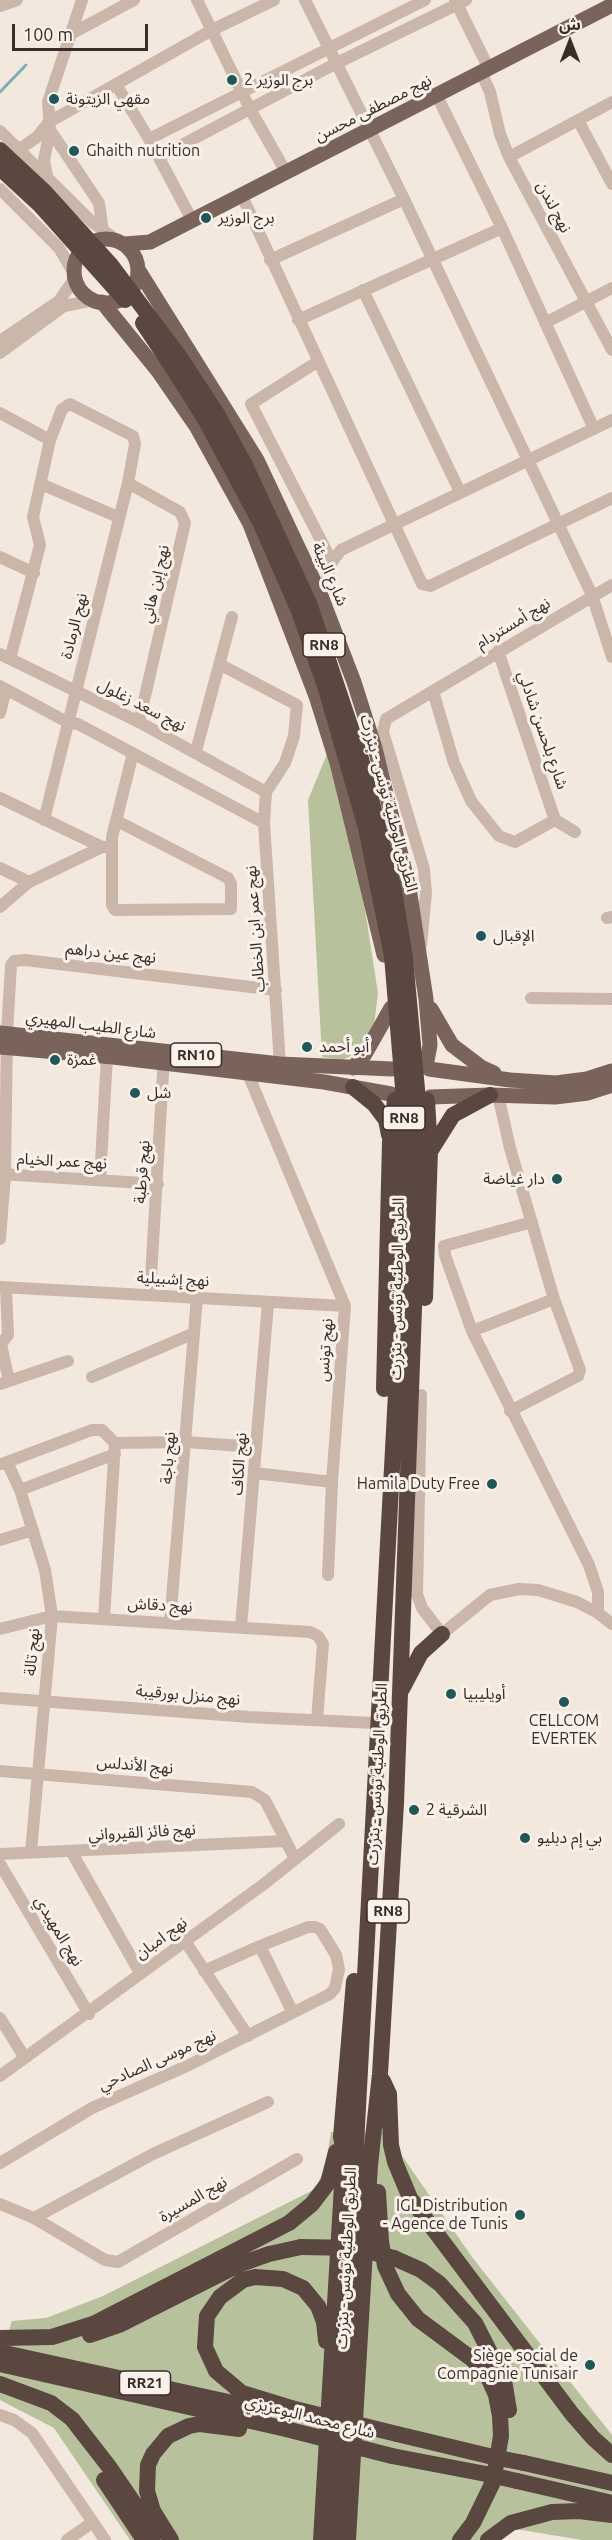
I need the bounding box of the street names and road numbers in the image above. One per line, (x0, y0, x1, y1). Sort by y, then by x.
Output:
street label: نهج مصطفى محسن (311, 70, 435, 146)
street label: نهج لندن (532, 178, 576, 236)
street label: شارع البيئة (308, 539, 352, 609)
street label: نهج إبن هاني (137, 543, 173, 625)
street label: نهج الرمادة (57, 591, 91, 661)
street label: نهج أمستردام (472, 593, 554, 653)
road number: RN8 (303, 633, 345, 657)
street label: شارع بلحسن شادلي (514, 668, 572, 792)
street label: نهج سعد زغلول (95, 675, 189, 735)
street label: الطريق الوطنية تونس - بنزرت (356, 712, 422, 894)
street label: نهج عمر ابن الخطاب (241, 865, 269, 993)
street label: نهج عين دراهم (65, 939, 157, 967)
street label: شارع الطيب المهيري (25, 1007, 157, 1043)
road number: RN10 (170, 1043, 222, 1067)
road number: RN8 (383, 1106, 425, 1130)
street label: نهج قرطبة (130, 1140, 154, 1204)
street label: نهج عمر الخيام (16, 1149, 108, 1173)
street label: الطريق الوطنية تونس - بنزرت (386, 1198, 408, 1380)
street label: نهج إشبيلية (136, 1268, 210, 1290)
street label: نهج تونس (313, 1318, 337, 1382)
street label: نهج باجة (157, 1431, 179, 1485)
street label: نهج الكاف (227, 1432, 251, 1496)
street label: نهج دقاش (127, 1594, 193, 1616)
street label: نهج تالة (20, 1627, 44, 1677)
street label: نهج منزل بورقيبة (135, 1681, 241, 1709)
street label: الطريق الوطنية تونس - بنزرت (363, 1682, 391, 1866)
street label: نهج الأندلس (96, 1752, 174, 1778)
street label: نهج فائز القيرواني (88, 1820, 196, 1844)
street label: نهج المهيدي (31, 1892, 87, 1970)
road number: RN8 (367, 1899, 409, 1923)
street label: نهج امبان (131, 1913, 191, 1963)
street label: نهج موسى الصادحي (95, 2025, 219, 2095)
street label: الطريق الوطنية تونس - بنزرت (332, 2166, 360, 2350)
street label: نهج المسيرة (156, 2172, 230, 2226)
road number: RR21 (120, 2371, 170, 2395)
street label: شارع محمد البوعزيزي (243, 2392, 377, 2442)

